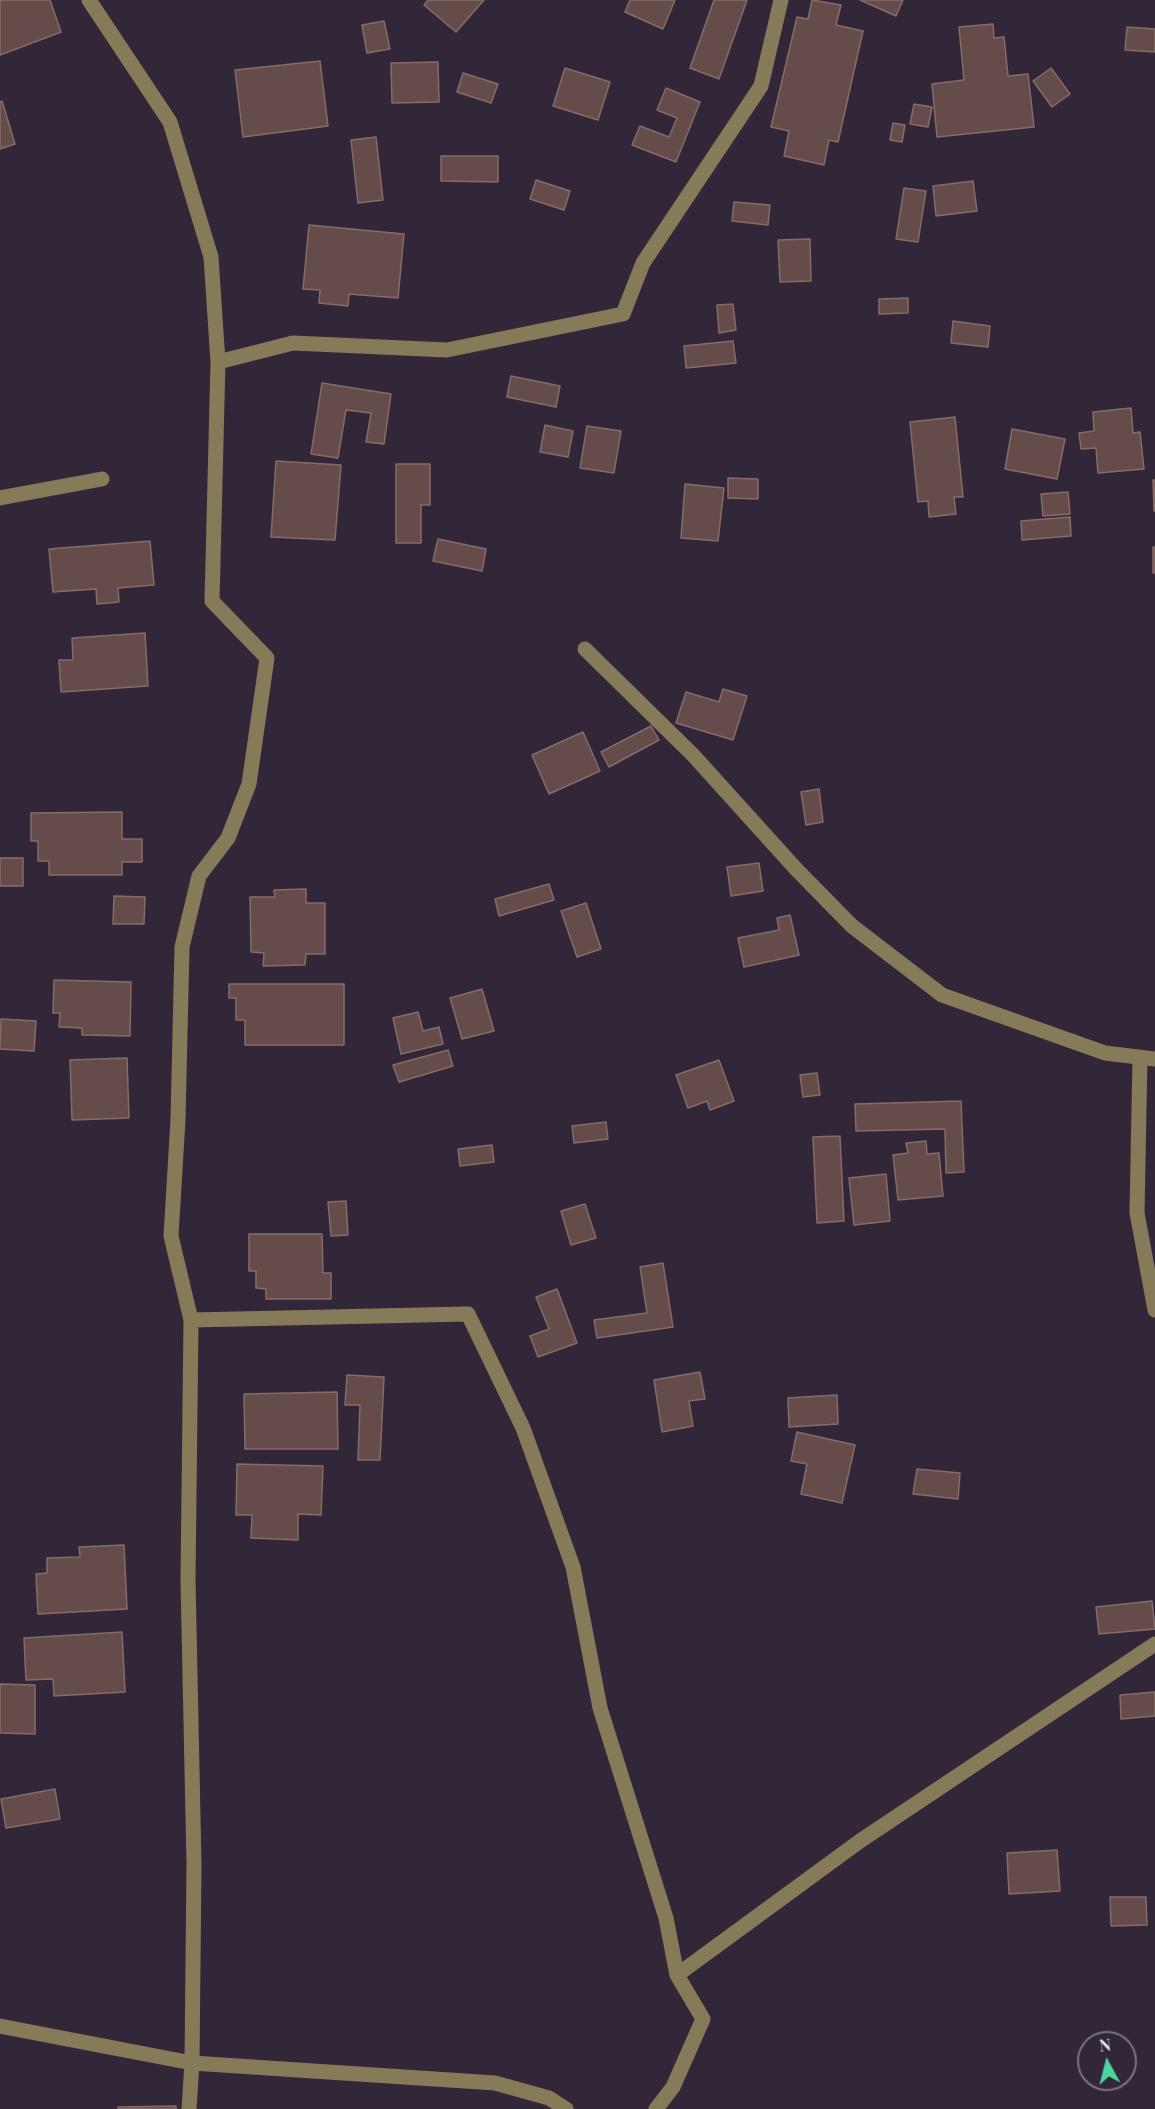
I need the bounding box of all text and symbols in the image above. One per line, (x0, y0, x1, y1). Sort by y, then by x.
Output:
north arrow (1077, 2031, 1137, 2091)
text: N (1098, 2033, 1112, 2056)

